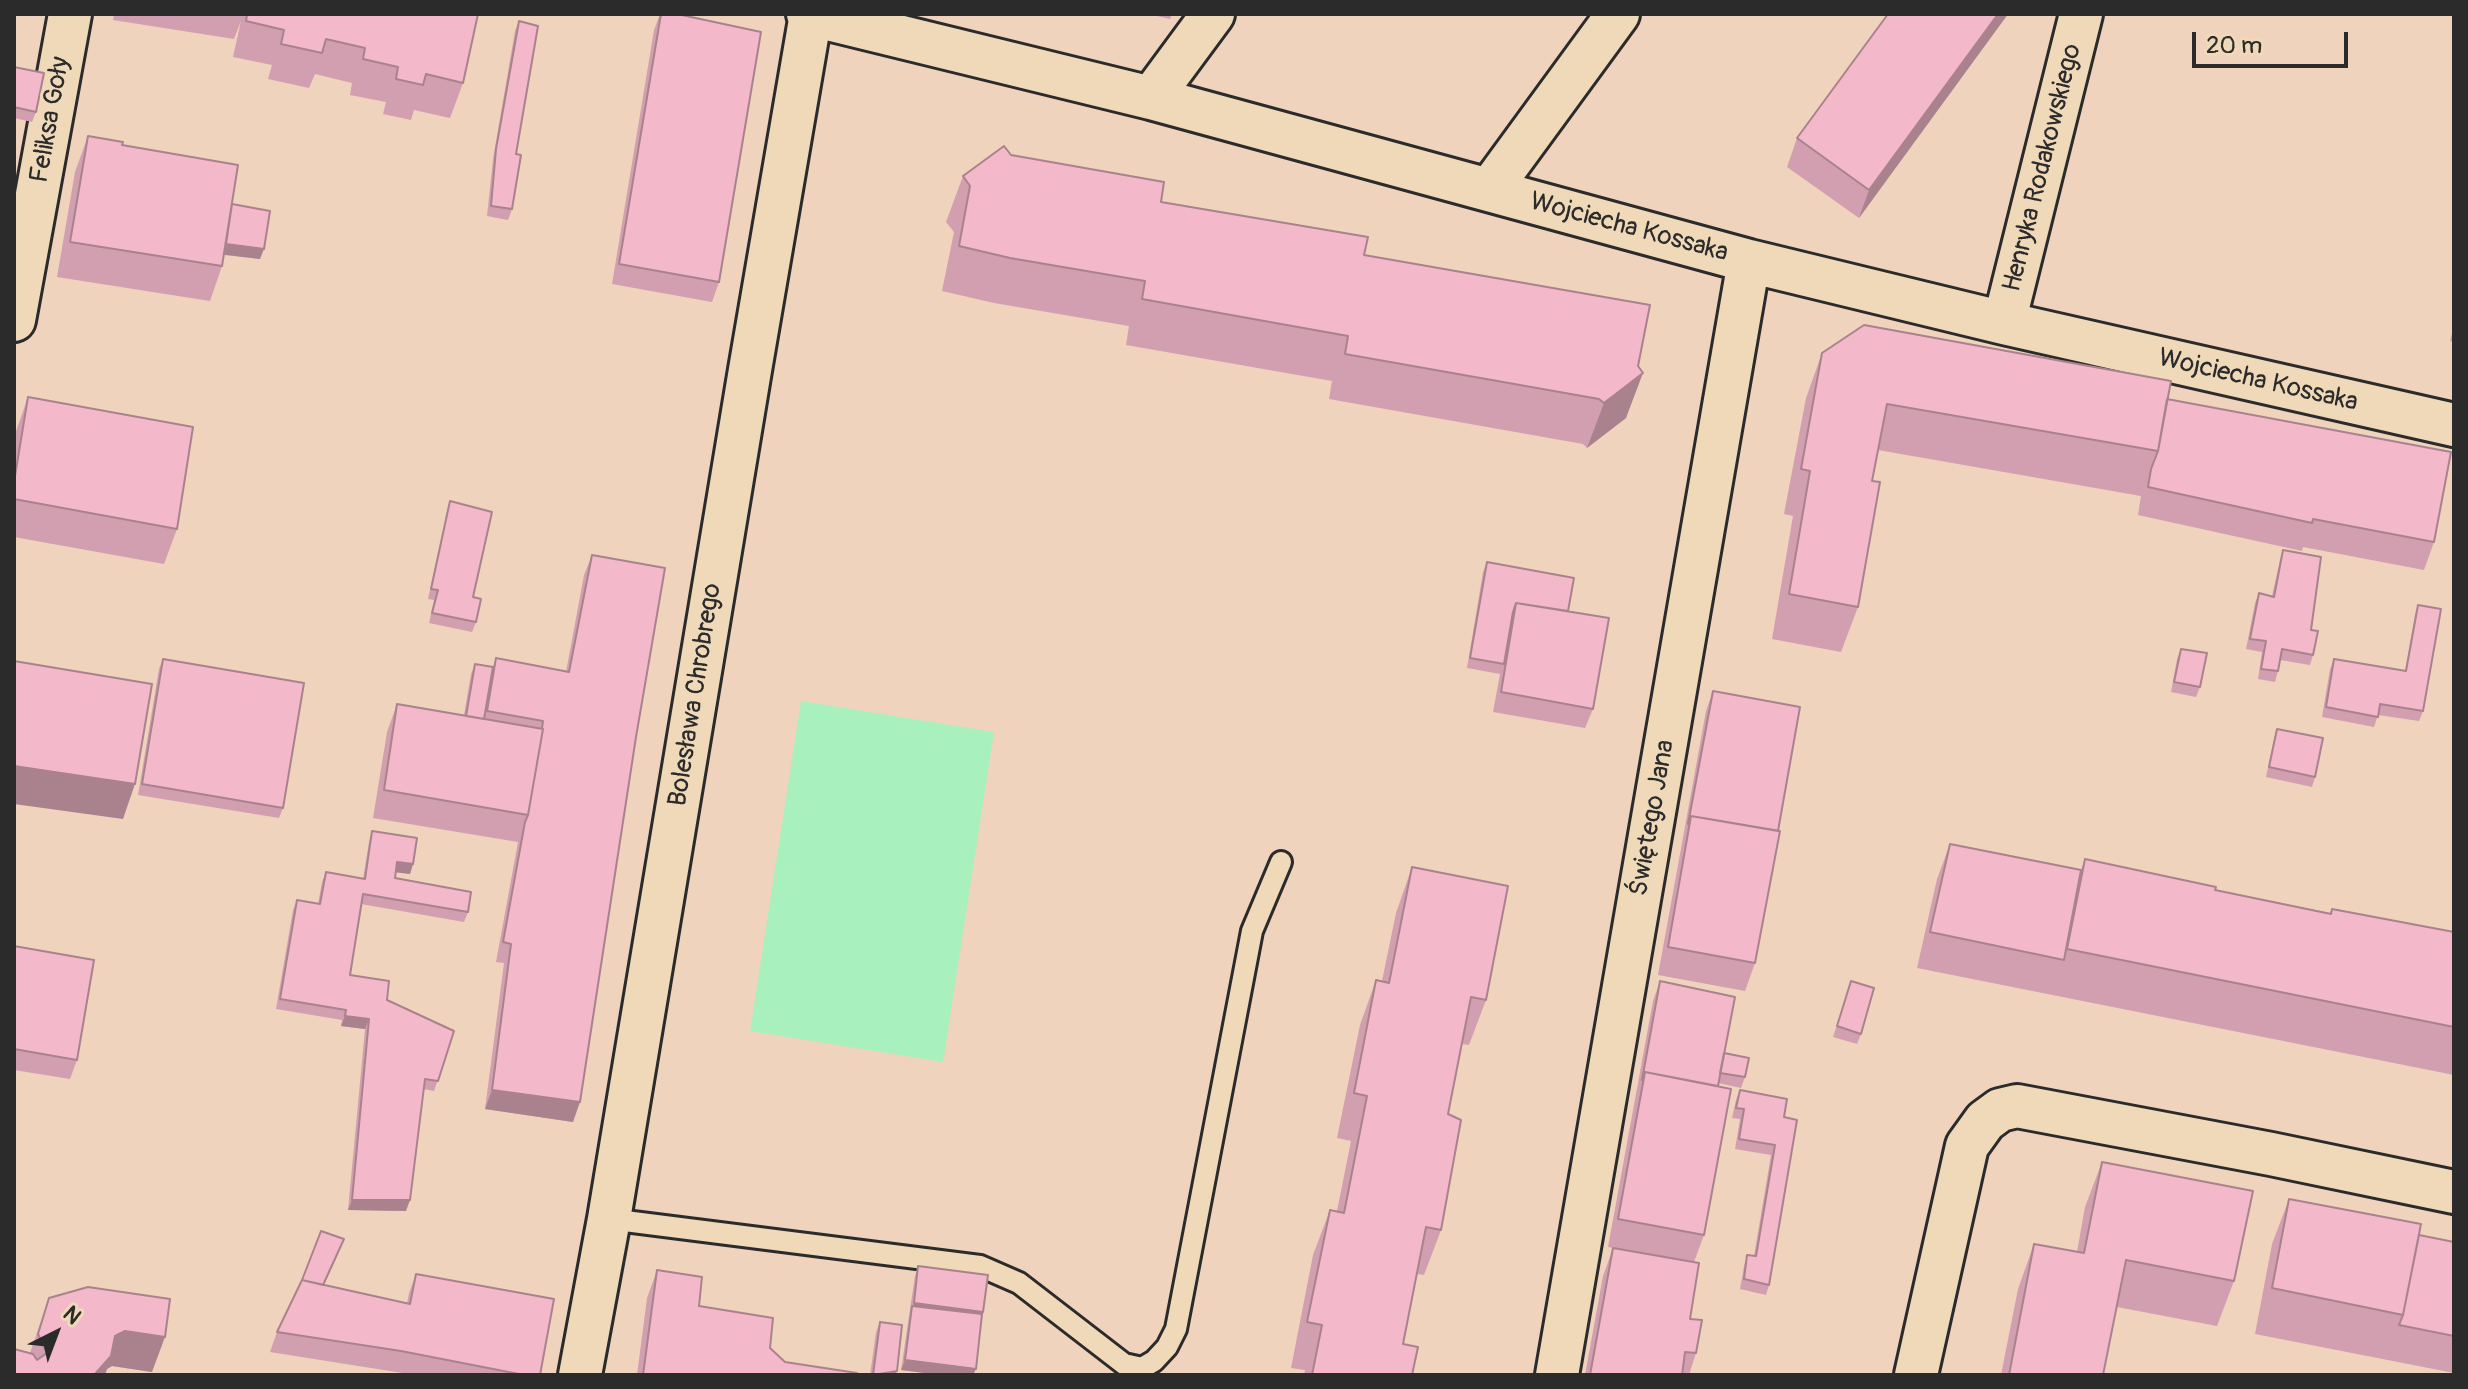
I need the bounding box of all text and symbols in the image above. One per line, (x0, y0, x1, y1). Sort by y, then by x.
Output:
scale bar (2196, 16, 2352, 66)
text: 20 m (2206, 31, 2262, 60)
street label: Henryka Rodakowskiego (1997, 41, 2089, 295)
street label: Feliksa Goły (25, 55, 77, 185)
street label: Wojciecha Kossaka (1527, 187, 1731, 269)
street label: Wojciecha Kossaka (2155, 343, 2361, 419)
street label: Bolesława Chrobrego (663, 581, 729, 809)
street label: Świętego Jana (1624, 738, 1682, 898)
north arrow (16, 1293, 96, 1373)
text: N (57, 1300, 87, 1331)

